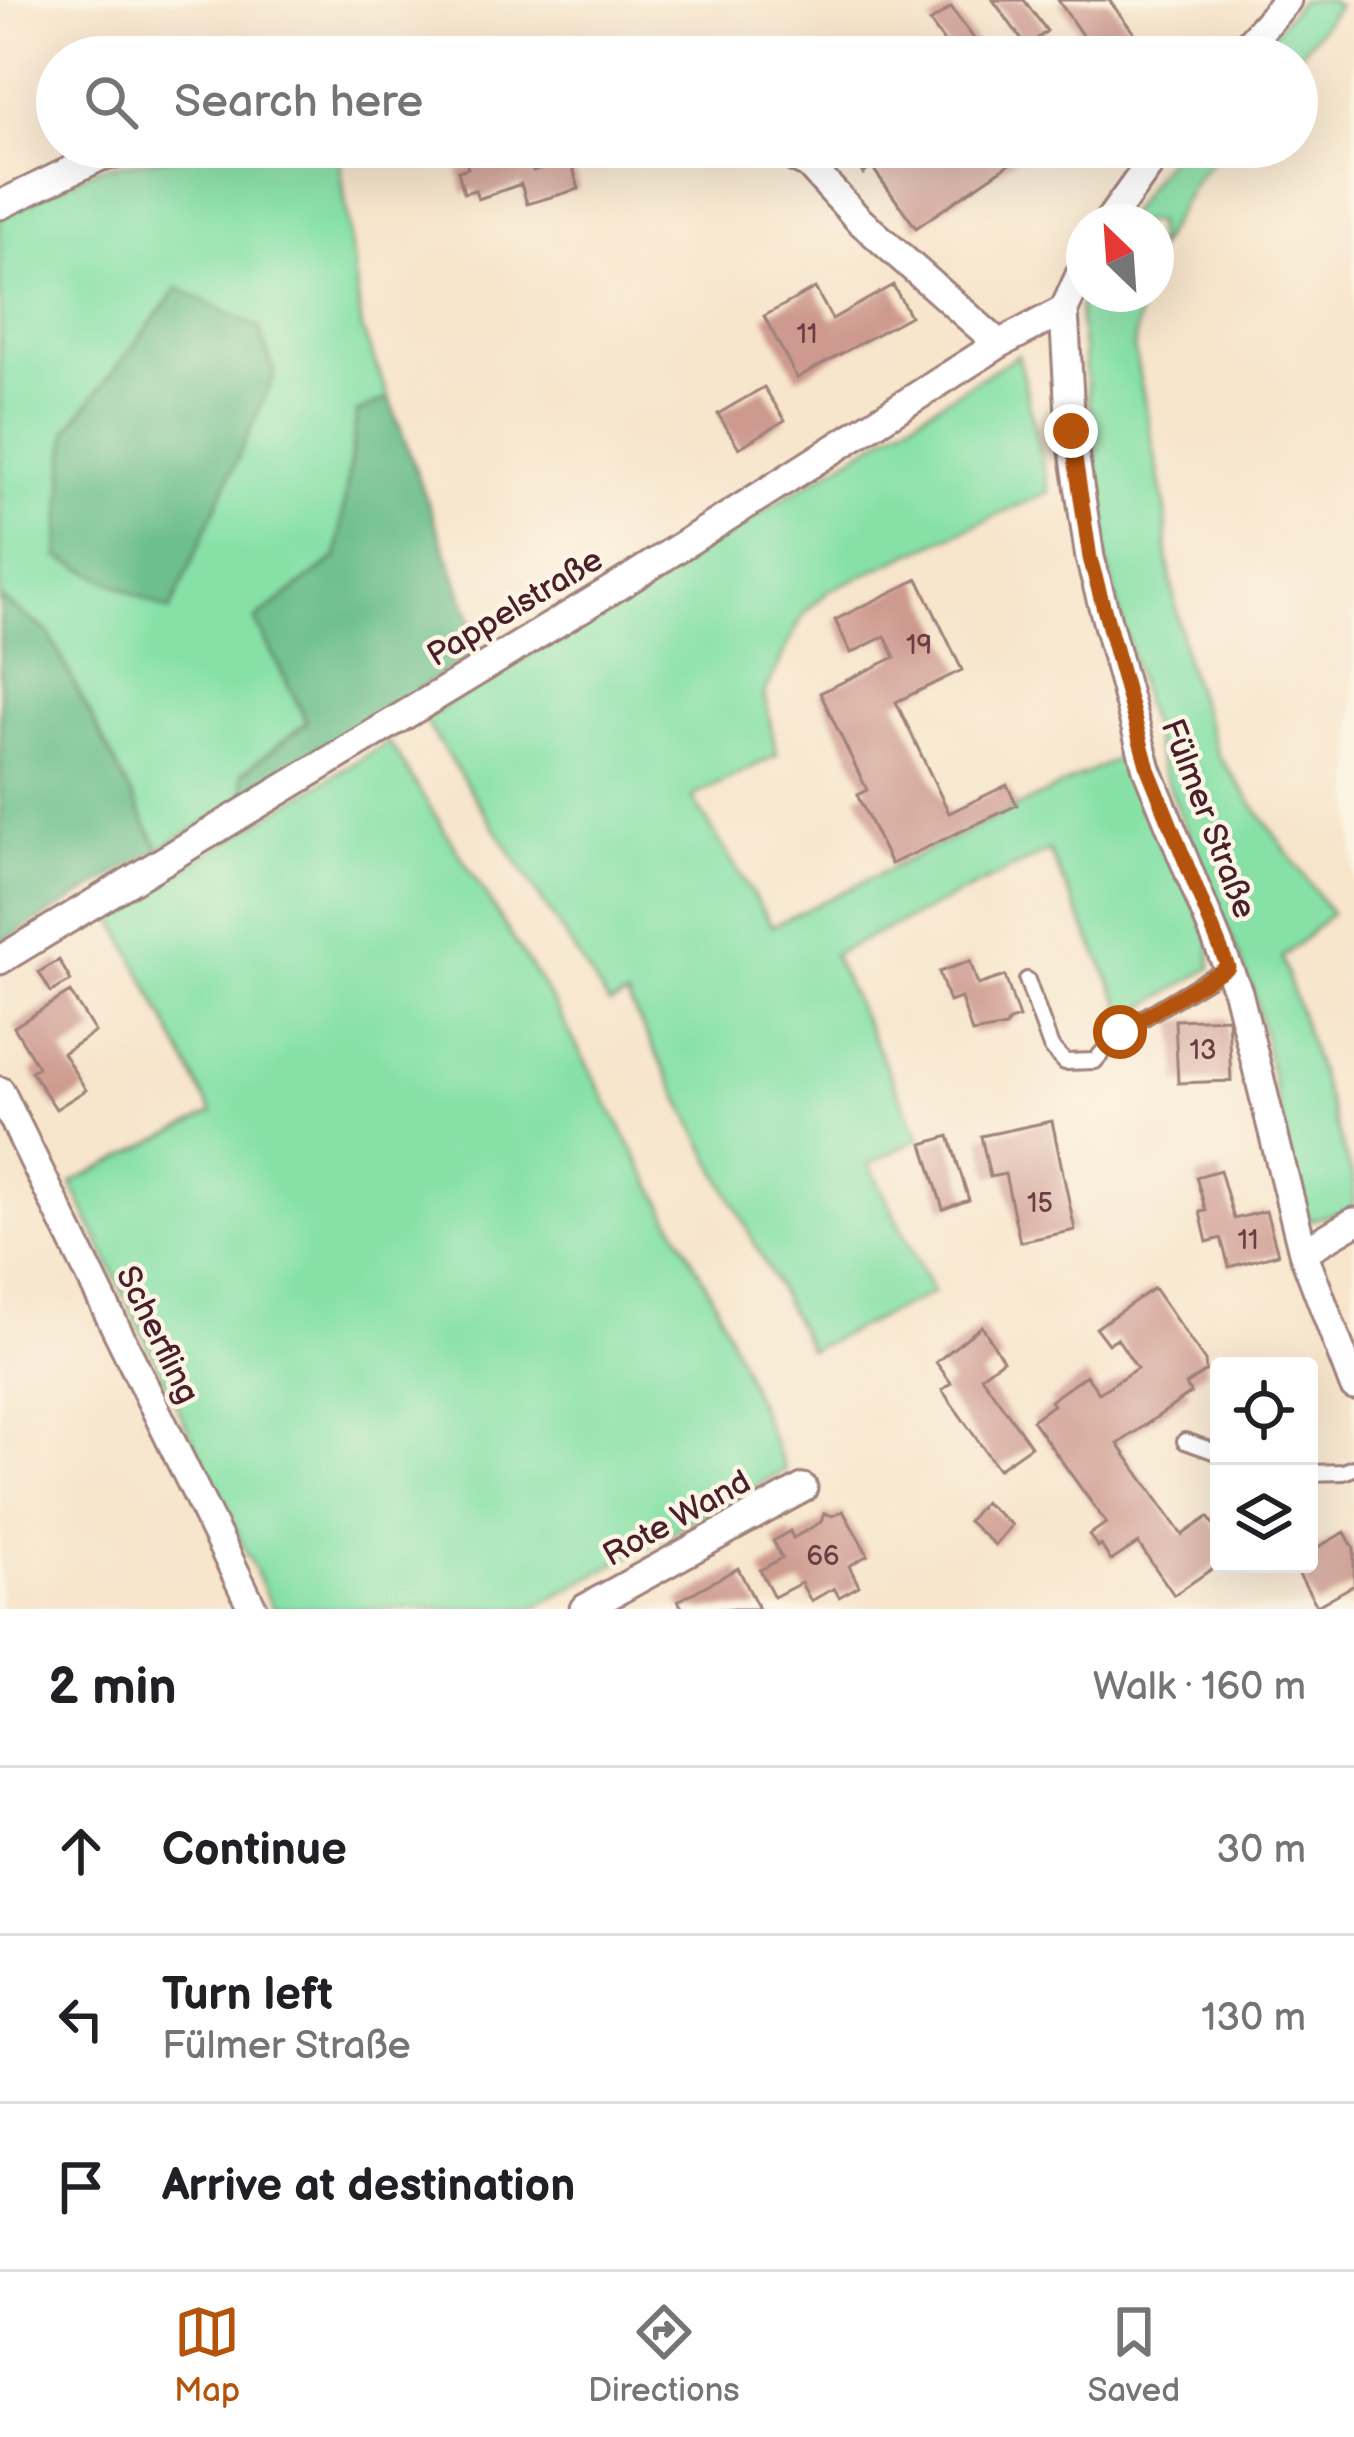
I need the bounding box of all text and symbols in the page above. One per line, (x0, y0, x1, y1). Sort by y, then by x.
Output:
search box (36, 36, 1318, 168)
icon: search (78, 69, 144, 135)
text: Search here (174, 75, 423, 130)
north arrow (1066, 204, 1174, 312)
house number: 11 (797, 319, 817, 351)
route end (1044, 404, 1098, 458)
street label: Pappelstraße (420, 540, 610, 676)
house number: 19 (906, 630, 932, 662)
street label: Fülmer Straße (1152, 713, 1264, 924)
route start (1093, 1005, 1147, 1059)
house number: 13 (1189, 1035, 1217, 1067)
house number: 15 (1027, 1188, 1053, 1220)
house number: 11 (1238, 1225, 1258, 1257)
street label: Scherfling (107, 1260, 208, 1410)
map controls (1210, 1357, 1318, 1573)
button: locate (1210, 1357, 1318, 1465)
street label: Rote Wand (596, 1462, 758, 1576)
button: layers (1210, 1465, 1318, 1573)
house number: 66 (807, 1541, 840, 1573)
text: 2 min (48, 1657, 177, 1718)
text: Walk · 160 m (1093, 1664, 1306, 1711)
icon: ahead (48, 1818, 114, 1884)
text: Continue (162, 1823, 347, 1878)
text: 30 m (1216, 1827, 1306, 1874)
text: Turn left (162, 1968, 333, 2023)
icon: left (48, 1986, 114, 2052)
text: 130 m (1201, 1995, 1306, 2042)
text: Fülmer Straße (162, 2023, 411, 2070)
icon: arrive (48, 2154, 114, 2220)
text: Arrive at destination (162, 2159, 575, 2214)
tab: Map (174, 2299, 240, 2411)
tab: Directions (588, 2299, 740, 2411)
tab: Saved (1087, 2299, 1180, 2411)

